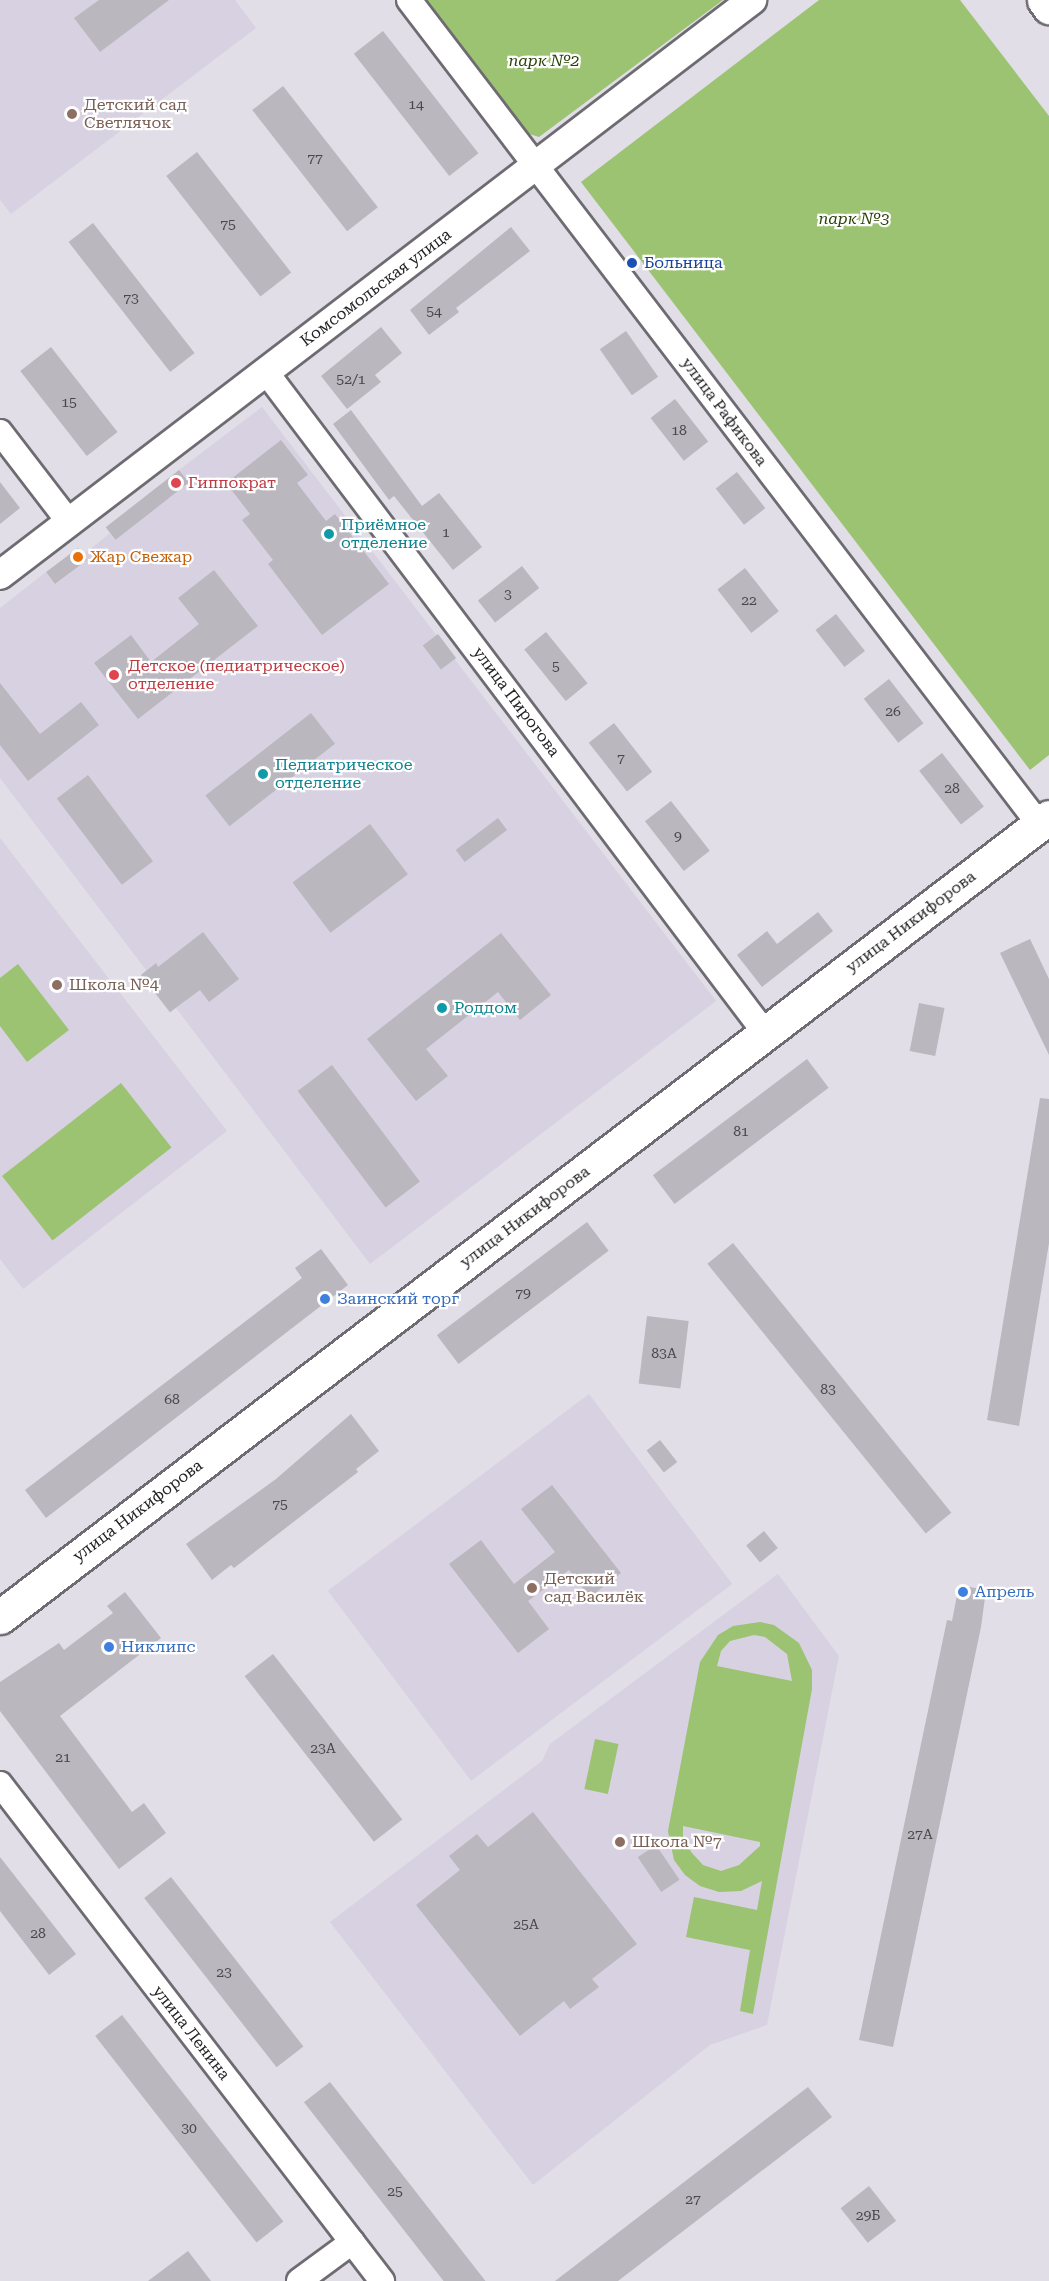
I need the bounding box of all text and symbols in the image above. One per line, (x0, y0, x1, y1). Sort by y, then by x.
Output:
park label: парк №2 (508, 51, 580, 71)
place label: Детский сад Светлячок (84, 95, 187, 133)
house number: 14 (408, 96, 424, 112)
marker: Детский сад Светлячок (65, 107, 79, 121)
house number: 77 (307, 150, 323, 166)
park label: парк №3 (818, 209, 890, 229)
house number: 75 (220, 216, 236, 232)
street label: Комсомольская улица (297, 225, 455, 351)
place label: Больница (644, 253, 723, 273)
marker: Больница (625, 256, 639, 270)
house number: 73 (123, 290, 139, 306)
house number: 54 (426, 303, 442, 319)
street label: улица Рафикова (677, 354, 771, 470)
house number: 52/1 (336, 371, 366, 387)
house number: 15 (61, 394, 77, 410)
house number: 18 (671, 422, 687, 438)
place label: Гиппократ (188, 473, 276, 493)
marker: Гиппократ (169, 476, 183, 490)
place label: Приёмное отделение (341, 515, 427, 553)
house number: 1 (442, 524, 450, 540)
marker: Приёмное отделение (322, 527, 336, 541)
place label: Жар Свежар (90, 547, 192, 567)
marker: Жар Свежар (71, 550, 85, 564)
house number: 3 (504, 586, 512, 602)
house number: 22 (741, 592, 757, 608)
street label: улица Пирогова (468, 643, 564, 761)
place label: Детское (педиатрическое) отделение (128, 656, 345, 694)
house number: 5 (552, 658, 560, 674)
marker: Детское (педиатрическое) отделение (105, 666, 123, 684)
house number: 26 (885, 703, 901, 719)
house number: 7 (617, 750, 625, 766)
place label: Педиатрическое отделение (275, 755, 412, 793)
marker: Педиатрическое отделение (256, 767, 270, 781)
house number: 28 (944, 780, 960, 796)
house number: 9 (674, 828, 682, 844)
street label: улица Никифорова (842, 867, 980, 977)
place label: Школа №4 (69, 975, 159, 995)
marker: Школа №4 (50, 978, 64, 992)
place label: Роддом (454, 998, 517, 1018)
marker: Роддом (435, 1001, 449, 1015)
house number: 81 (733, 1123, 749, 1139)
street label: улица Никифорова (456, 1162, 594, 1272)
house number: 79 (515, 1285, 531, 1301)
place label: Заинский торг (337, 1289, 459, 1309)
marker: Заинский торг (318, 1292, 332, 1306)
house number: 83А (651, 1345, 677, 1361)
house number: 83 (820, 1381, 836, 1397)
house number: 68 (164, 1391, 180, 1407)
street label: улица Никифорова (69, 1456, 207, 1566)
house number: 75 (272, 1496, 288, 1512)
place label: Детский сад Василёк (544, 1569, 644, 1607)
marker: Детский сад Василёк (525, 1581, 539, 1595)
place label: Апрель (975, 1582, 1034, 1602)
marker: Апрель (956, 1585, 970, 1599)
place label: Никлипс (121, 1637, 195, 1657)
marker: Никлипс (102, 1640, 116, 1654)
house number: 23А (310, 1740, 336, 1756)
house number: 21 (55, 1749, 71, 1765)
house number: 27А (907, 1826, 933, 1842)
place label: Школа №7 (632, 1832, 722, 1852)
marker: Школа №7 (613, 1835, 627, 1849)
house number: 25А (513, 1916, 539, 1932)
house number: 28 (30, 1925, 46, 1941)
house number: 23 (216, 1964, 232, 1980)
street label: улица Ленина (148, 1982, 234, 2084)
house number: 30 (181, 2120, 197, 2136)
house number: 25 (387, 2183, 403, 2199)
house number: 27 (685, 2191, 701, 2207)
house number: 29Б (856, 2207, 880, 2223)

